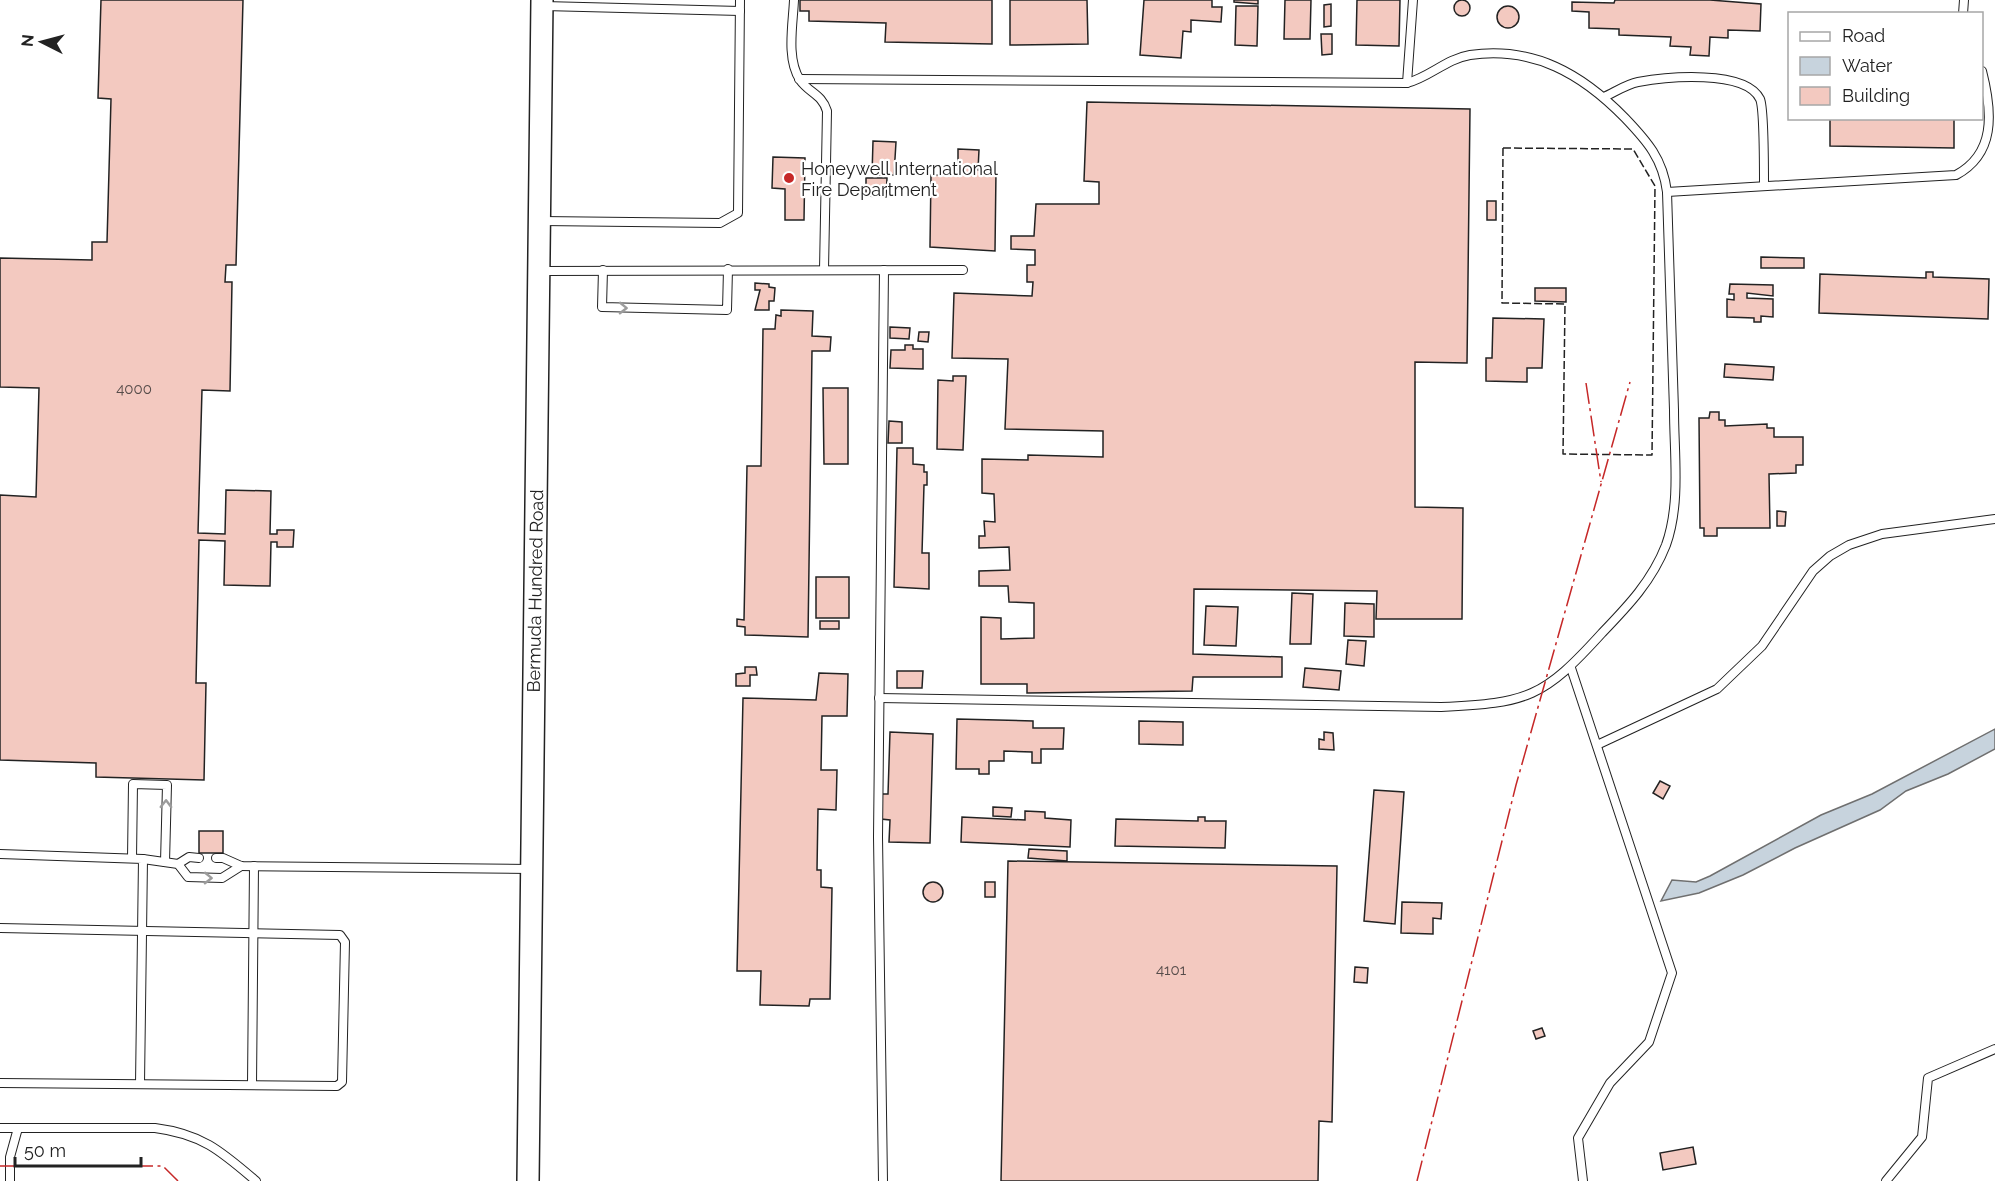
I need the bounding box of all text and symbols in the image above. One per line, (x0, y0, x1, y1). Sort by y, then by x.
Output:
north arrow (12, 12, 72, 72)
legend (1788, 12, 1983, 120)
text: Road (1842, 25, 1885, 46)
text: N (17, 33, 38, 48)
text: Water (1842, 55, 1893, 76)
text: Building (1842, 85, 1910, 106)
place label: Honeywell International Fire Department (801, 158, 998, 200)
marker: Honeywell International Fire Department (782, 171, 796, 185)
one-way arrow (619, 302, 628, 314)
house number: 4000 (116, 380, 152, 398)
street label: Bermuda Hundred Road (523, 489, 547, 693)
one-way arrow (160, 799, 173, 808)
one-way arrow (203, 872, 212, 884)
house number: 4101 (1156, 961, 1187, 979)
scale bar (15, 1130, 141, 1168)
text: 50 m (24, 1140, 66, 1161)

